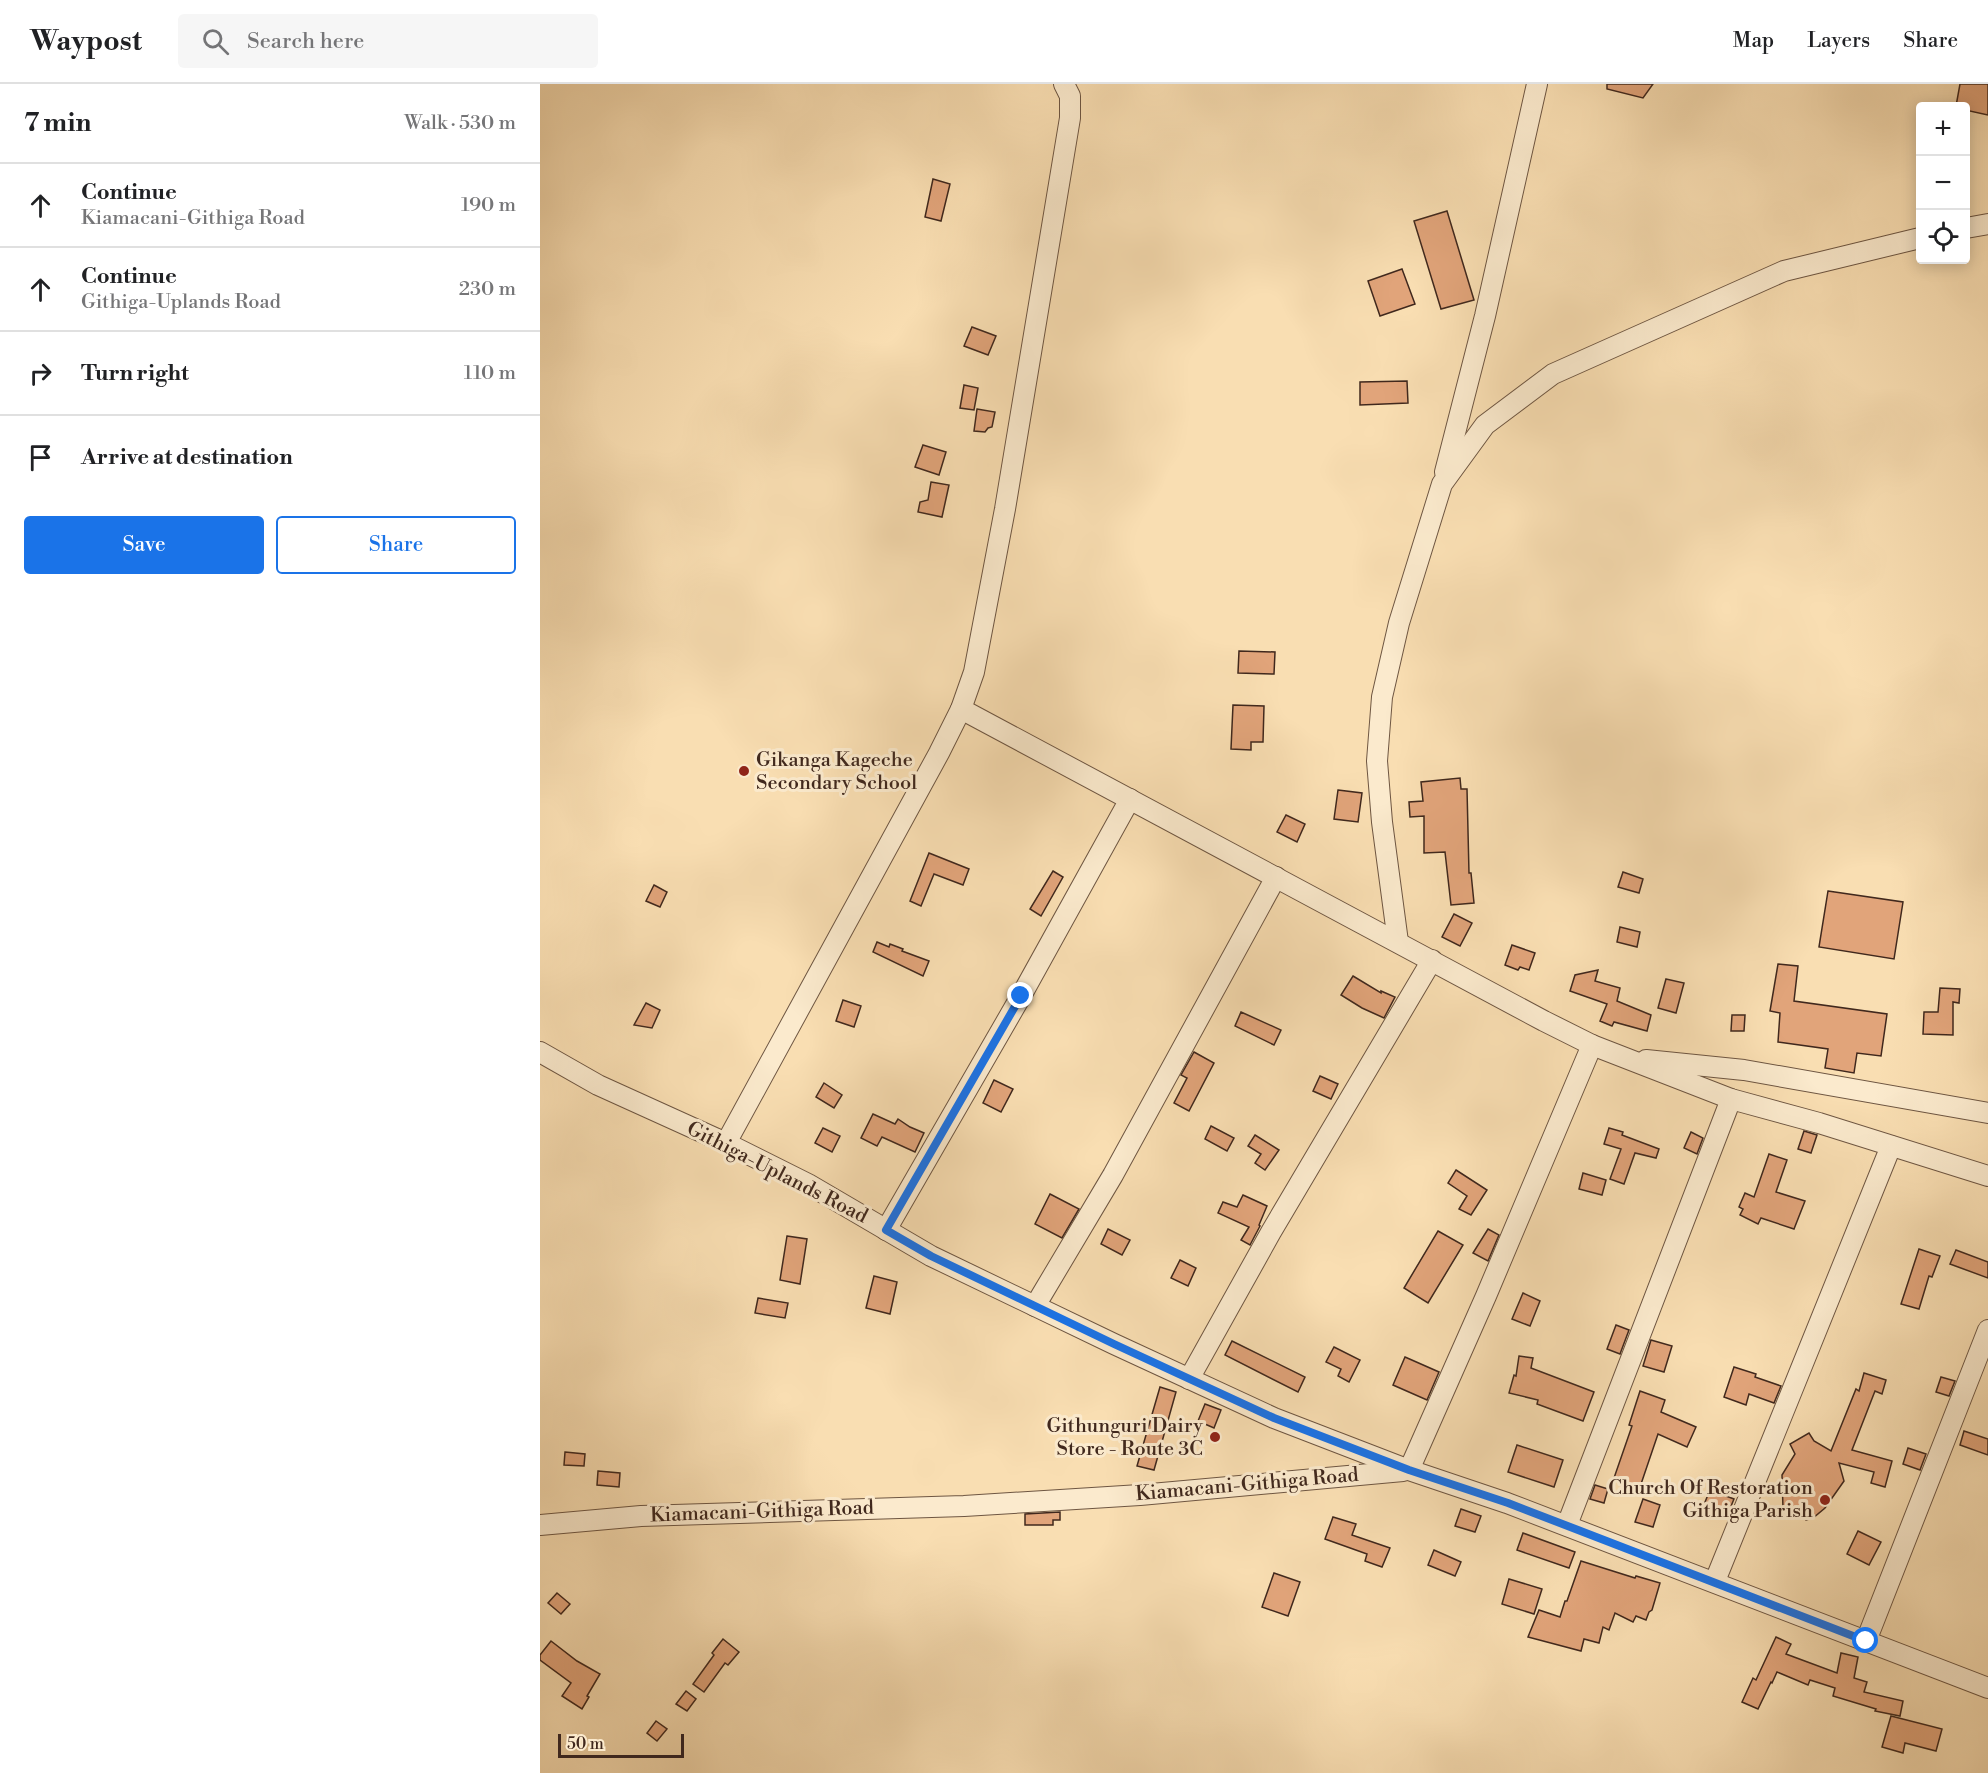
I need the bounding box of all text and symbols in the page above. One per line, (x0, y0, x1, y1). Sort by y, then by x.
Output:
search box (178, 14, 598, 68)
text: Waypost (30, 24, 142, 59)
icon: search (199, 25, 232, 58)
text: Search here (247, 28, 364, 55)
text: Map (1733, 28, 1774, 54)
text: Layers (1807, 28, 1870, 54)
text: Share (1903, 28, 1958, 54)
map controls (1916, 102, 1970, 264)
button: + (1916, 102, 1970, 156)
text: 7 min (24, 107, 91, 139)
text: Walk · 530 m (404, 111, 516, 136)
button: − (1916, 156, 1970, 210)
text: Continue (81, 179, 177, 206)
icon: ahead (24, 189, 57, 222)
text: 190 m (461, 193, 516, 218)
text: Kiamacani-Githiga Road (81, 206, 305, 231)
button: locate (1916, 210, 1970, 264)
text: Continue (81, 263, 177, 290)
icon: ahead (24, 273, 57, 306)
text: 230 m (459, 277, 516, 302)
text: Githiga-Uplands Road (81, 290, 281, 315)
icon: right (24, 357, 57, 390)
text: Turn right (81, 360, 189, 387)
text: 110 m (464, 361, 516, 386)
icon: arrive (24, 441, 57, 474)
text: Arrive at destination (81, 444, 293, 471)
button: Save (24, 516, 264, 574)
button: Share (276, 516, 516, 574)
place label: Gikanga Kageche Secondary School (756, 748, 917, 796)
marker: Gikanga Kageche Secondary School (737, 764, 751, 778)
route end (1007, 982, 1033, 1008)
street label: Githiga-Uplands Road (682, 1116, 872, 1230)
place label: Githunguri Dairy Store - Route 3C (1046, 1414, 1203, 1462)
marker: Githunguri Dairy Store - Route 3C (1208, 1430, 1222, 1444)
street label: Kiamacani-Githiga Road (1134, 1463, 1360, 1507)
place label: Church Of Restoration Githiga Parish (1608, 1476, 1813, 1524)
marker: Church Of Restoration Githiga Parish (1818, 1493, 1832, 1507)
street label: Kiamacani-Githiga Road (650, 1496, 875, 1528)
route start (1852, 1627, 1878, 1653)
scale bar (558, 1731, 684, 1758)
text: 50 m (567, 1734, 604, 1754)

